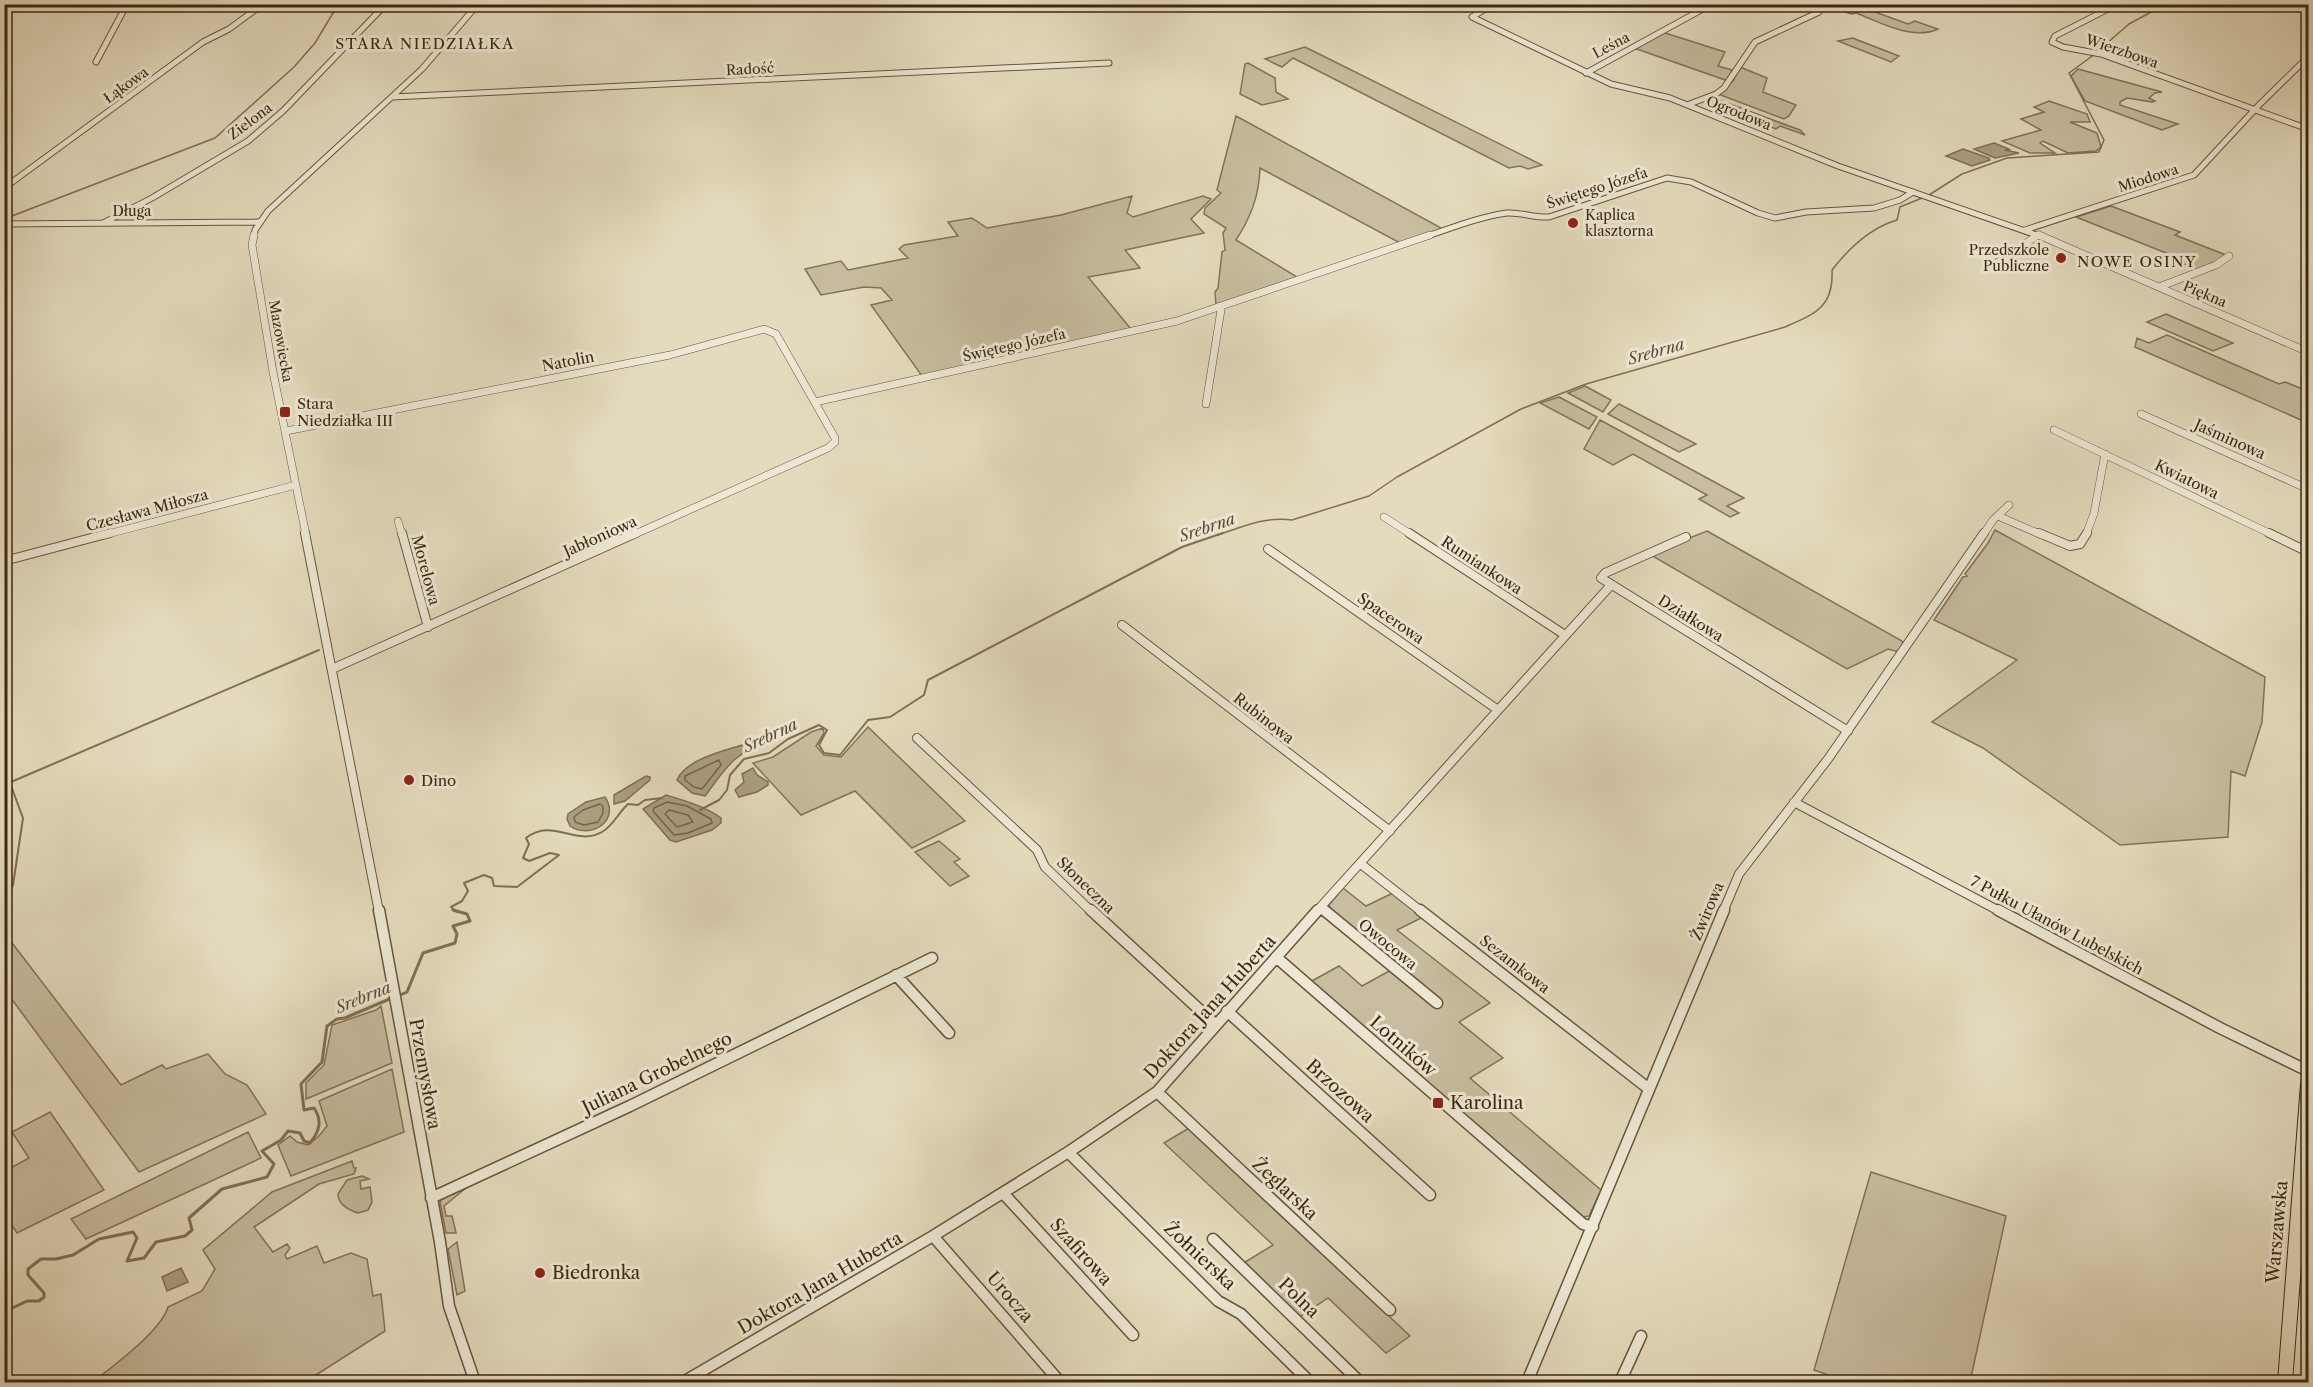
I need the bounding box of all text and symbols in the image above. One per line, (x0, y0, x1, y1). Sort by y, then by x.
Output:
street label: Leśna (1589, 28, 1633, 62)
street label: Wierzbowa (2082, 30, 2161, 72)
district label: STARA NIEDZIAŁKA (335, 34, 515, 53)
street label: Radość (725, 59, 775, 79)
street label: Łąkowa (100, 62, 152, 107)
street label: Ogrodowa (1704, 92, 1775, 134)
street label: Zielona (224, 98, 276, 143)
street label: Miodowa (2116, 160, 2181, 196)
street label: Świętego Józefa (1544, 162, 1650, 213)
street label: Długa (113, 202, 152, 220)
place label: Kaplica klasztorna (1585, 206, 1654, 240)
marker: Kaplica klasztorna (1566, 216, 1580, 230)
place label: Przedszkole Publiczne (1969, 241, 2049, 275)
marker: Przedszkole Publiczne (2054, 251, 2068, 265)
district label: NOWE OSINY (2077, 252, 2197, 271)
street label: Piękna (2180, 277, 2230, 311)
street label: Mazowiecka (265, 299, 297, 384)
street label: Świętego Józefa (961, 323, 1068, 366)
water label: Srebrna (1624, 333, 1687, 369)
street label: Natolin (540, 347, 596, 375)
place label: Stara Niedziałka III (297, 394, 393, 430)
marker: Stara Niedziałka III (278, 405, 292, 419)
street label: Jaśminowa (2190, 414, 2269, 463)
street label: Kwiatowa (2152, 455, 2222, 503)
street label: Czesława Miłosza (84, 485, 210, 535)
water label: Srebrna (1175, 508, 1238, 546)
street label: Jabłoniowa (558, 511, 640, 561)
street label: Rumiankowa (1438, 532, 1526, 598)
street label: Morelowa (408, 533, 444, 607)
street label: Spacerowa (1354, 588, 1428, 648)
street label: Działkowa (1655, 590, 1727, 646)
street label: Rubinowa (1230, 688, 1298, 748)
water label: Srebrna (739, 714, 801, 757)
place label: Dino (421, 771, 456, 790)
marker: Dino (402, 773, 416, 787)
street label: Słoneczna (1053, 853, 1119, 917)
street label: 7 Pułku Ułanów Lubelskich (1967, 871, 2147, 979)
street label: Żwirowa (1686, 879, 1728, 943)
street label: Owocowa (1355, 915, 1421, 974)
street label: Doktora Jana Huberta (1139, 930, 1281, 1084)
street label: Sezamkowa (1476, 931, 1554, 997)
water label: Srebrna (332, 977, 394, 1017)
street label: Lotników (1365, 1011, 1442, 1082)
street label: Przemysłowa (404, 1017, 446, 1132)
street label: Juliana Grobelnego (576, 1027, 735, 1120)
street label: Brzozowa (1301, 1055, 1379, 1128)
place label: Karolina (1450, 1092, 1524, 1114)
marker: Karolina (1431, 1096, 1445, 1110)
street label: Żeglarska (1248, 1152, 1323, 1225)
street label: Warszawska (2261, 1179, 2292, 1285)
street label: Szafirowa (1045, 1214, 1117, 1290)
street label: Żołnierska (1159, 1216, 1242, 1295)
street label: Doktora Jana Huberta (734, 1227, 907, 1339)
place label: Biedronka (552, 1262, 641, 1284)
marker: Biedronka (533, 1266, 547, 1280)
street label: Urocza (982, 1267, 1038, 1327)
street label: Polna (1274, 1273, 1324, 1323)

